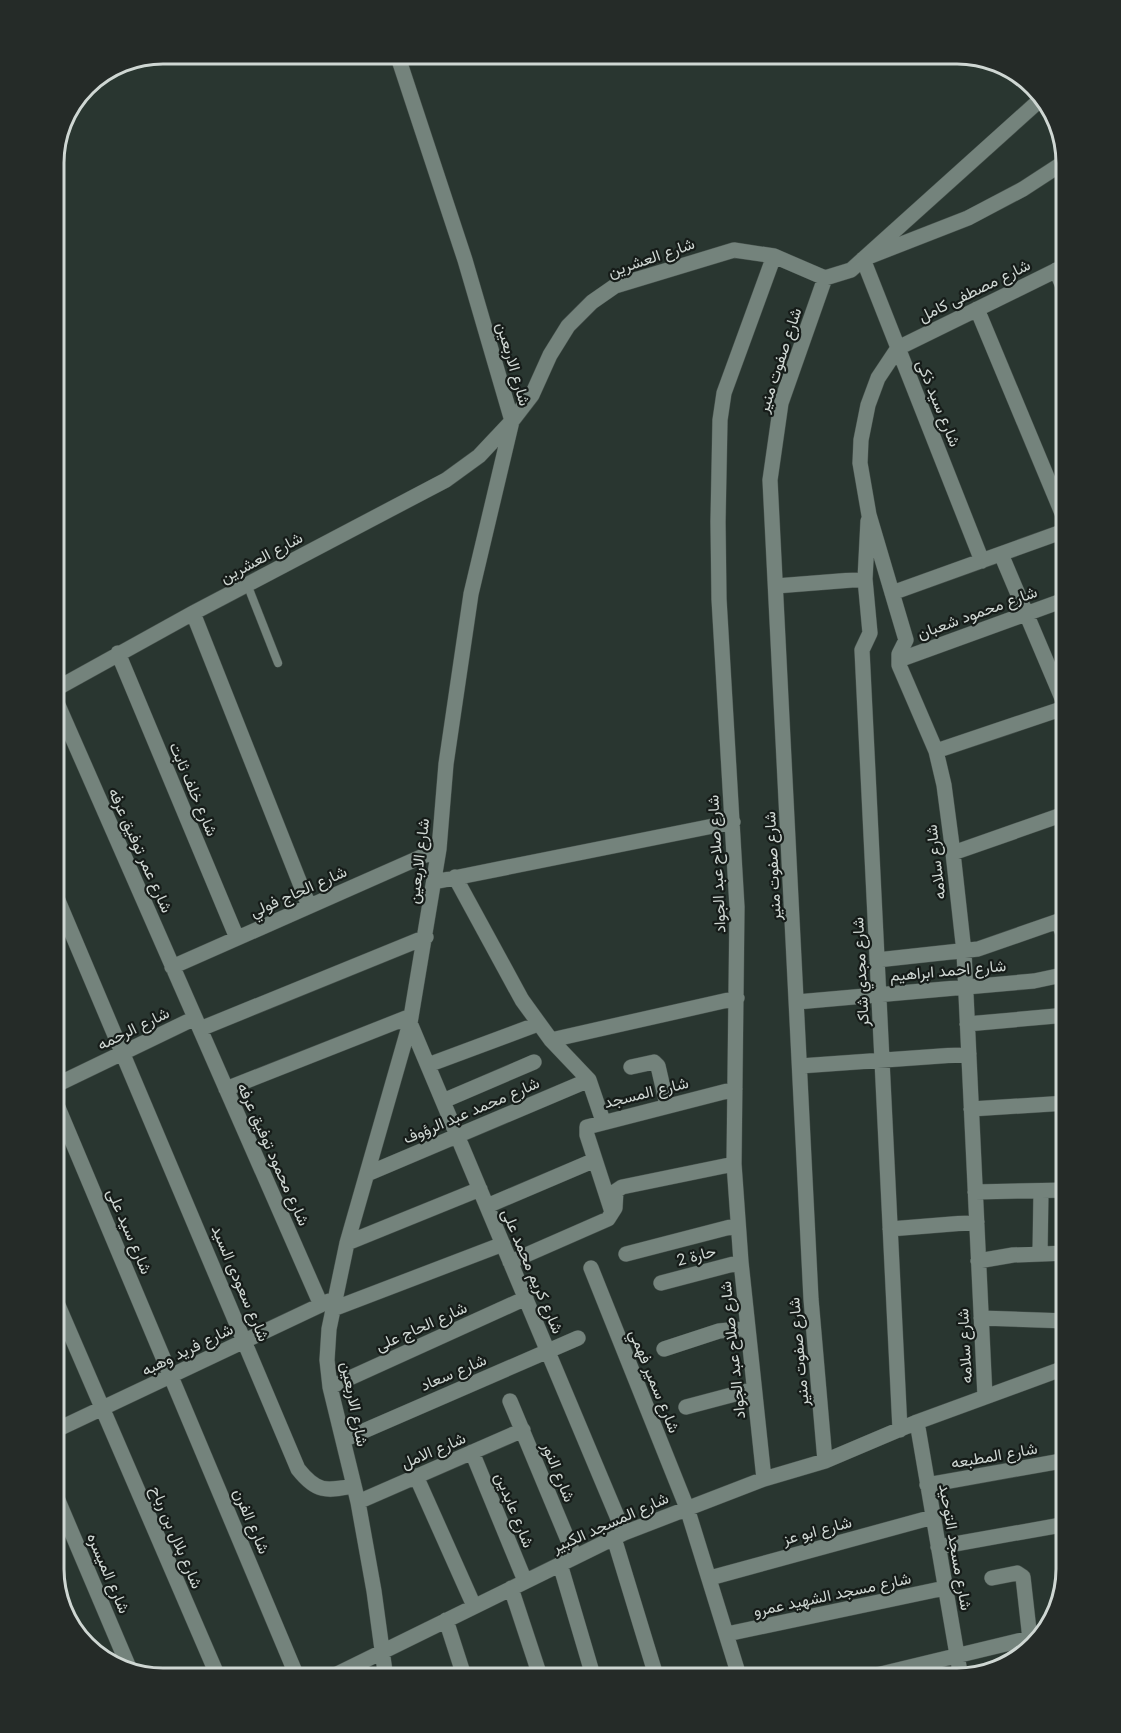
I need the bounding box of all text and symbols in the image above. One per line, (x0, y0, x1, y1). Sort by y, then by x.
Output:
street label: شارع العشرين (605, 233, 698, 283)
street label: شارع مصطفى كامل (915, 254, 1034, 328)
street label: شارع صفوت منير (752, 305, 807, 417)
street label: شارع الاربعين (491, 320, 535, 409)
street label: شارع سيد ذكى (911, 356, 966, 450)
street label: شارع العشرين (216, 527, 307, 589)
street label: شارع محمود شعبان (914, 581, 1040, 645)
street label: شارع خلف ثابت (163, 739, 223, 840)
street label: شارع عمر توفيق عرفه (103, 784, 178, 916)
street label: شارع صلاح عبد الجواد (702, 794, 732, 934)
street label: شارع صفوت منير (759, 811, 787, 922)
street label: شارع الاربعين (403, 817, 435, 905)
street label: شارع سلامه (920, 823, 952, 901)
street label: شارع الحاج فولي (246, 861, 351, 925)
street label: شارع مجدي شاكر (847, 916, 877, 1028)
street label: شارع احمد ابراهيم (889, 955, 1007, 987)
street label: شارع الرحمه (94, 1002, 173, 1056)
street label: شارع محمد عبد الرؤوف (400, 1072, 543, 1150)
street label: شارع المسجد (602, 1072, 691, 1114)
street label: شارع محمود توفيق عرفه (232, 1079, 315, 1229)
street label: شارع سيد على (101, 1185, 157, 1278)
street label: شارع كريم محمد على (496, 1206, 568, 1337)
street label: شارع سعودى السيد (206, 1222, 275, 1345)
street label: حارة 2 (674, 1240, 718, 1271)
street label: شارع صلاح عبد الجواد (715, 1280, 751, 1420)
street label: شارع الحاج على (372, 1297, 471, 1357)
street label: شارع صفوت منير (783, 1297, 815, 1408)
street label: شارع سلامه (952, 1308, 978, 1384)
street label: شارع فريد وهبه (138, 1318, 237, 1382)
street label: شارع سمير فهمي (621, 1326, 685, 1437)
street label: شارع سعاد (417, 1349, 490, 1397)
street label: شارع الاربعين (335, 1360, 373, 1448)
street label: شارع الامل (398, 1427, 469, 1474)
street label: شارع النور (536, 1438, 580, 1506)
street label: شارع المطبعه (949, 1438, 1039, 1474)
street label: شارع عابدين (489, 1470, 539, 1551)
street label: شارع بلال بن رباح (144, 1482, 208, 1592)
street label: شارع مسجد التوحيد (933, 1482, 977, 1612)
street label: شارع الفرن (227, 1485, 275, 1557)
street label: شارع المسجد الكبير (548, 1487, 672, 1559)
street label: شارع ابو عز (779, 1511, 854, 1551)
street label: شارع الميسره (81, 1530, 135, 1617)
street label: شارع مسجد الشهيد عمرو (751, 1568, 913, 1622)

